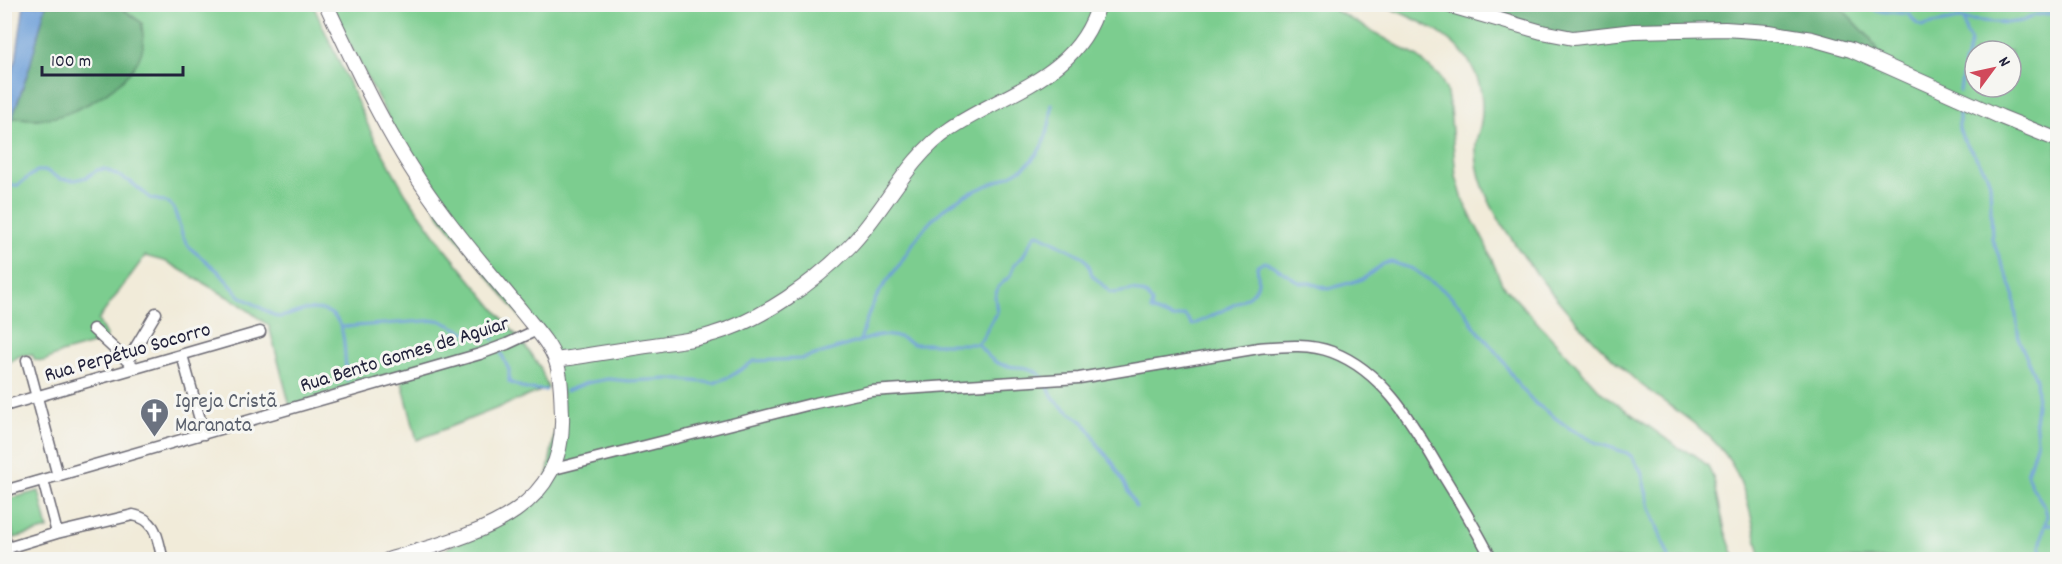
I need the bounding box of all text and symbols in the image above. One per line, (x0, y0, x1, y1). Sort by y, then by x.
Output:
scale bar (42, 39, 183, 77)
north arrow (1963, 39, 2023, 99)
text: 100 m (51, 50, 91, 75)
text: N (1992, 53, 2015, 72)
street label: Rua Bento Gomes de Aguiar (297, 310, 513, 402)
street label: Rua Perpétuo Socorro (41, 316, 214, 392)
place label: Igreja Cristã Maranata (175, 388, 277, 442)
church icon: Igreja Cristã Maranata (138, 396, 170, 438)

